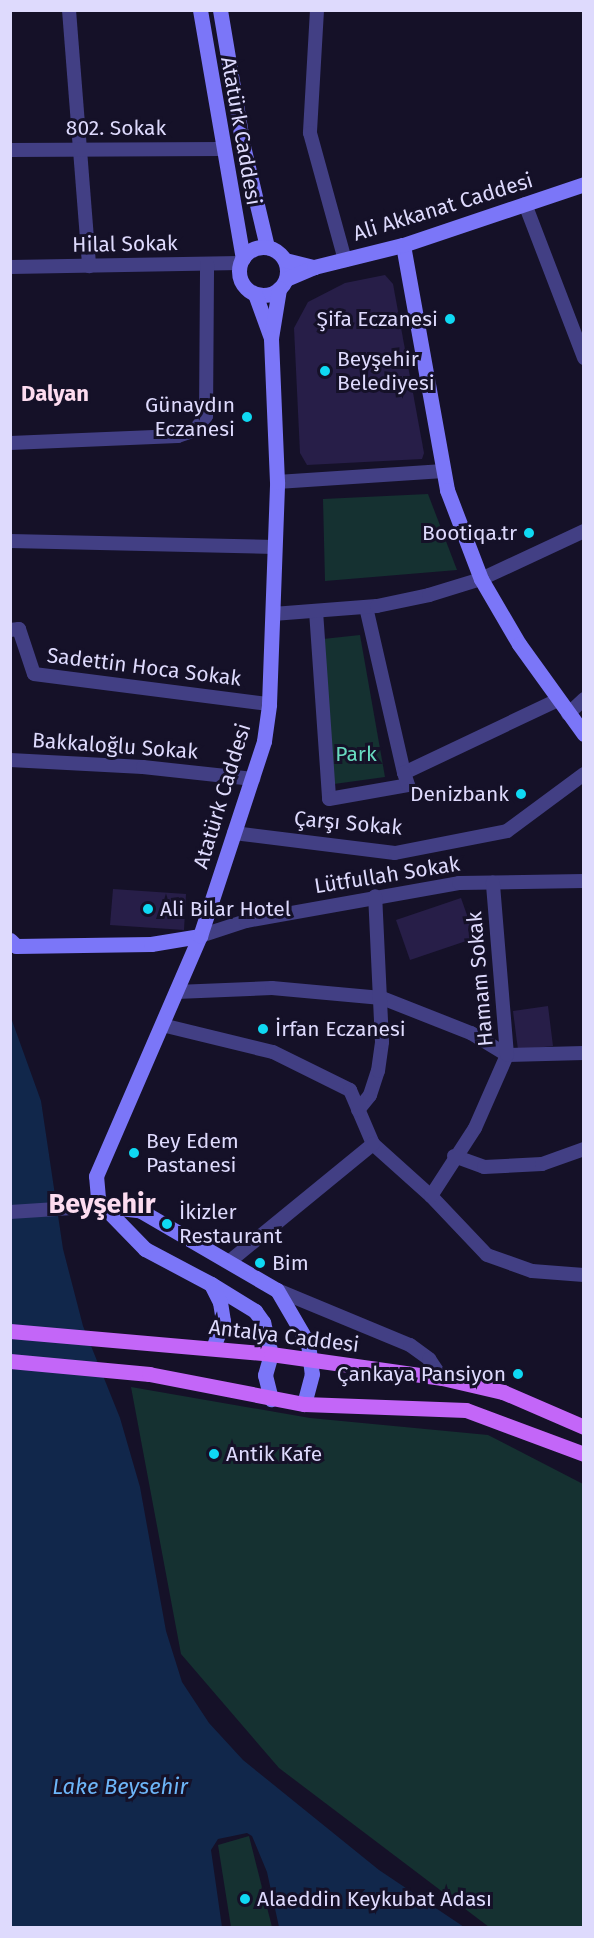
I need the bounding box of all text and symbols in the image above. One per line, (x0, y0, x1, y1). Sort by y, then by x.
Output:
street label: Atatürk Caddesi (216, 55, 266, 207)
street label: 802. Sokak (66, 115, 166, 141)
street label: Ali Akkanat Caddesi (350, 168, 536, 246)
street label: Hilal Sokak (72, 230, 178, 258)
place label: Şifa Eczanesi (316, 306, 438, 332)
marker: Şifa Eczanesi (443, 312, 457, 326)
place label: Beyşehir Belediyesi (337, 346, 435, 396)
marker: Beyşehir Belediyesi (318, 364, 332, 378)
district label: Dalyan (21, 381, 89, 407)
place label: Günaydın Eczanesi (145, 392, 235, 442)
marker: Günaydın Eczanesi (240, 410, 254, 424)
place label: Bootiqa.tr (422, 520, 517, 546)
marker: Bootiqa.tr (522, 526, 536, 540)
street label: Sadettin Hoca Sokak (45, 643, 243, 691)
street label: Atatürk Caddesi (188, 720, 256, 872)
street label: Bakkaloğlu Sokak (31, 728, 199, 764)
park label: Park (335, 741, 377, 767)
place label: Denizbank (410, 781, 509, 807)
marker: Denizbank (514, 787, 528, 801)
street label: Çarşı Sokak (293, 806, 403, 840)
street label: Lütfullah Sokak (312, 851, 462, 899)
place label: Ali Bilar Hotel (160, 896, 291, 922)
marker: Ali Bilar Hotel (141, 902, 155, 916)
street label: Hamam Sokak (462, 911, 498, 1047)
place label: İrfan Eczanesi (275, 1016, 406, 1042)
marker: İrfan Eczanesi (256, 1022, 270, 1036)
place label: Bey Edem Pastanesi (146, 1128, 239, 1178)
marker: Bey Edem Pastanesi (127, 1146, 141, 1160)
district label: Beyşehir (48, 1189, 156, 1221)
place label: İkizler Restaurant (179, 1199, 282, 1249)
marker: İkizler Restaurant (160, 1217, 174, 1231)
place label: Bim (272, 1250, 309, 1276)
marker: Bim (253, 1256, 267, 1270)
street label: Antalya Caddesi (207, 1314, 361, 1358)
place label: Çankaya Pansiyon (337, 1361, 506, 1387)
marker: Çankaya Pansiyon (511, 1367, 525, 1381)
place label: Antik Kafe (226, 1441, 322, 1467)
marker: Antik Kafe (207, 1447, 221, 1461)
water label: Lake Beysehir (52, 1774, 188, 1800)
place label: Alaeddin Keykubat Adası (257, 1886, 492, 1912)
marker: Alaeddin Keykubat Adası (238, 1892, 252, 1906)

